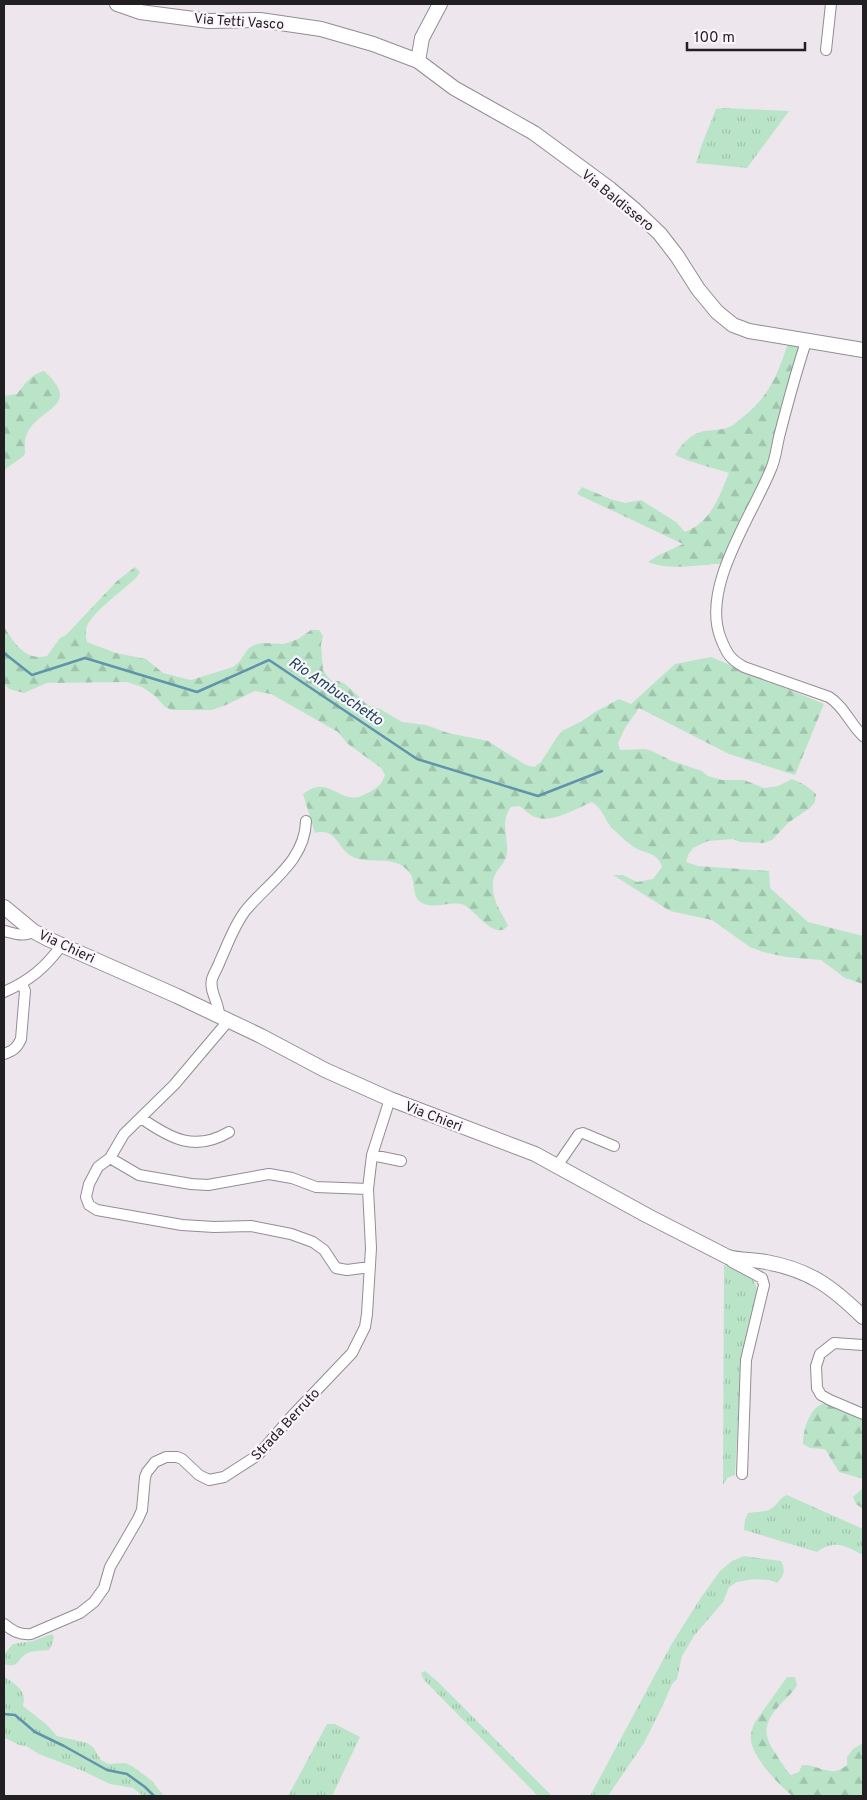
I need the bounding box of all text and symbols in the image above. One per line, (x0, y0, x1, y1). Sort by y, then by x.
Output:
street label: Via Tetti Vasco (193, 11, 285, 34)
scale bar (687, 20, 804, 52)
text: 100 m (694, 29, 735, 48)
street label: Via Baldissero (577, 167, 657, 236)
water label: Rio Ambuschetto (284, 654, 386, 731)
street label: Via Chieri (35, 927, 97, 968)
street label: Via Chieri (402, 1099, 465, 1136)
street label: Strada Berruto (248, 1385, 324, 1465)

